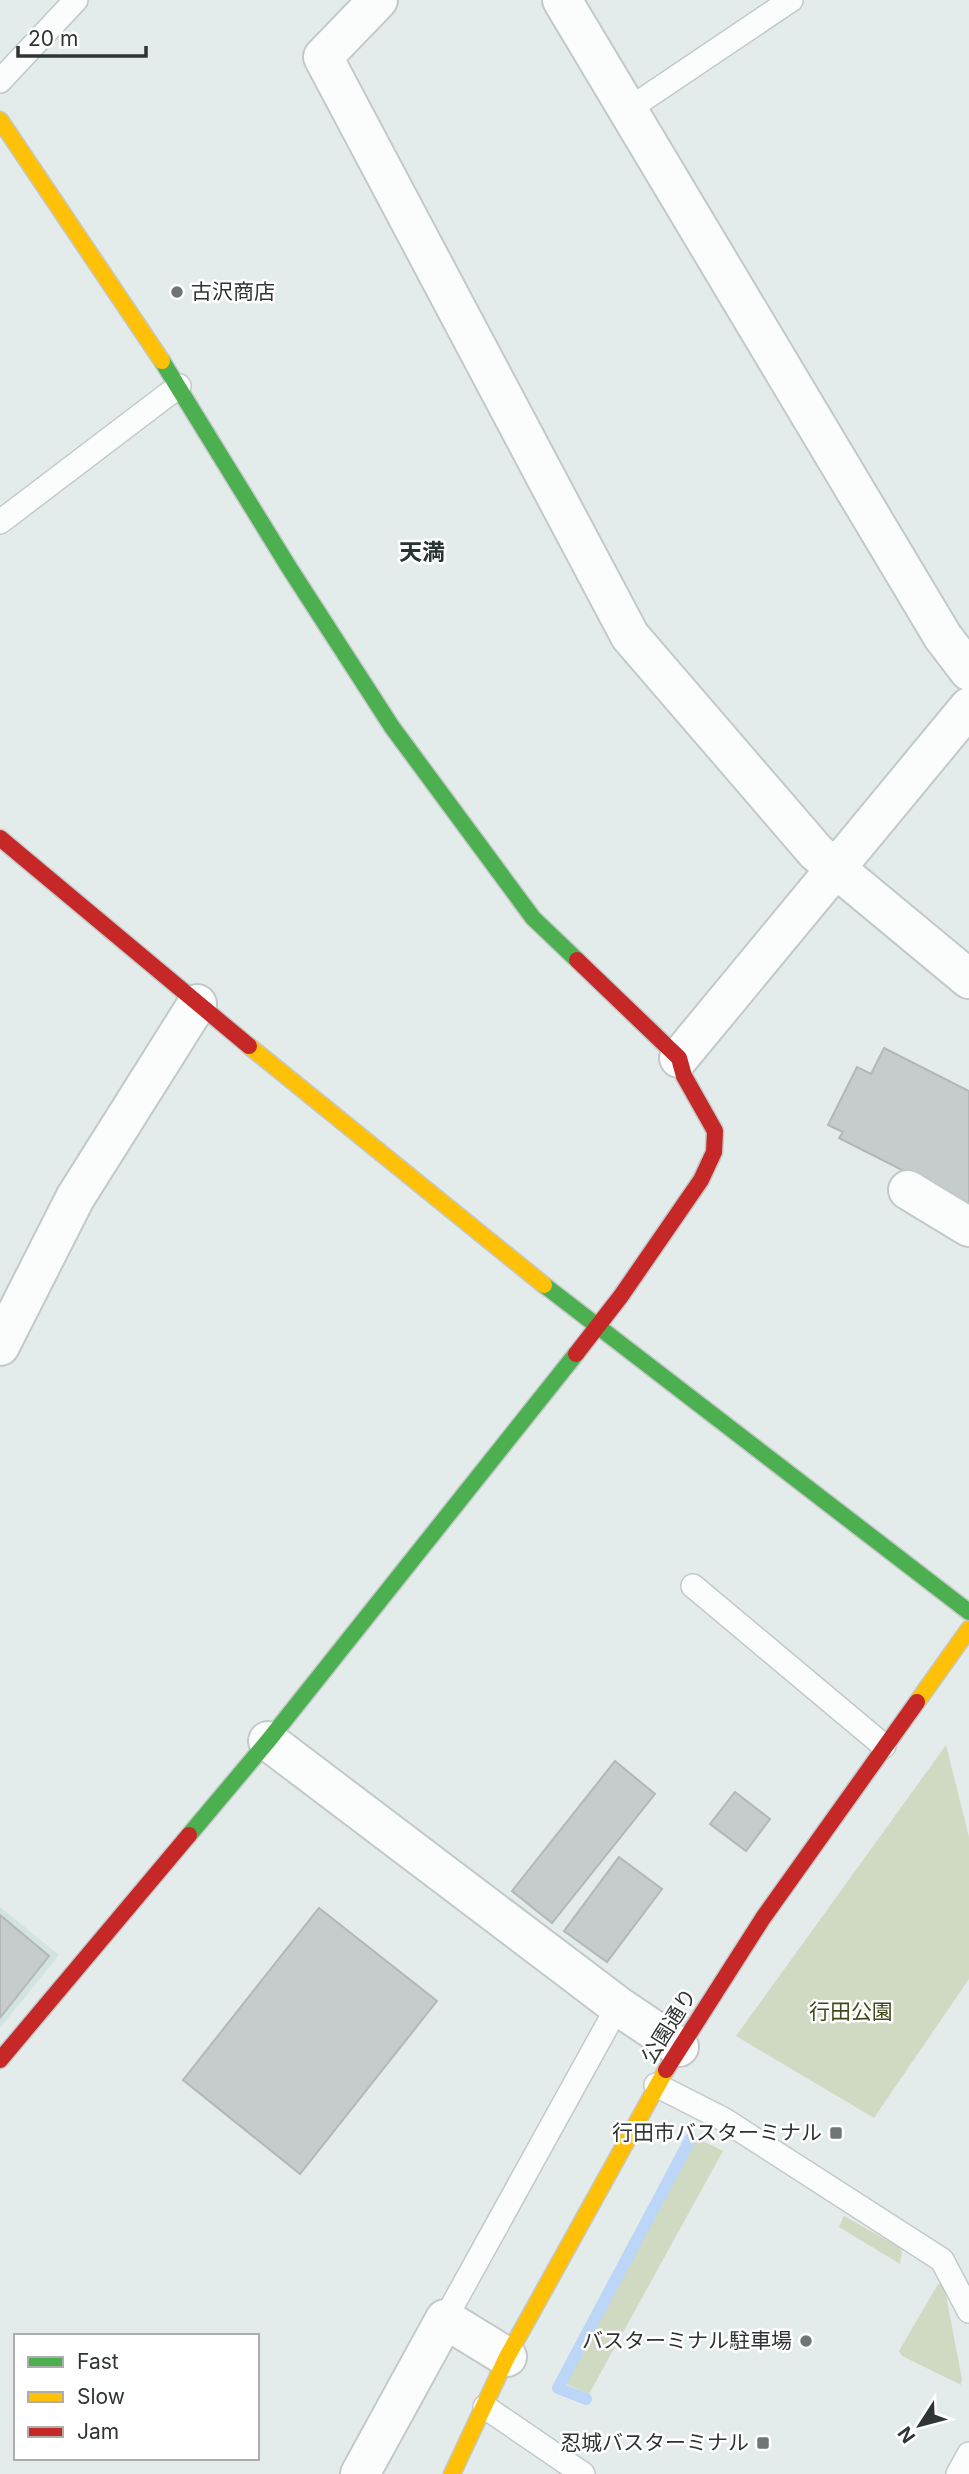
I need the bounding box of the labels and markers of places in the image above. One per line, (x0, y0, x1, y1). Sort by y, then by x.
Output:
place label: 古沢商店 (191, 279, 275, 304)
marker: 古沢商店 (169, 284, 185, 300)
place label: 行田市バスターミナル (612, 2120, 822, 2145)
marker: 行田市バスターミナル (828, 2125, 844, 2141)
place label: バスターミナル駐車場 (582, 2328, 792, 2353)
marker: バスターミナル駐車場 (798, 2333, 814, 2349)
place label: 忍城バスターミナル (560, 2430, 749, 2455)
marker: 忍城バスターミナル (755, 2435, 771, 2451)

